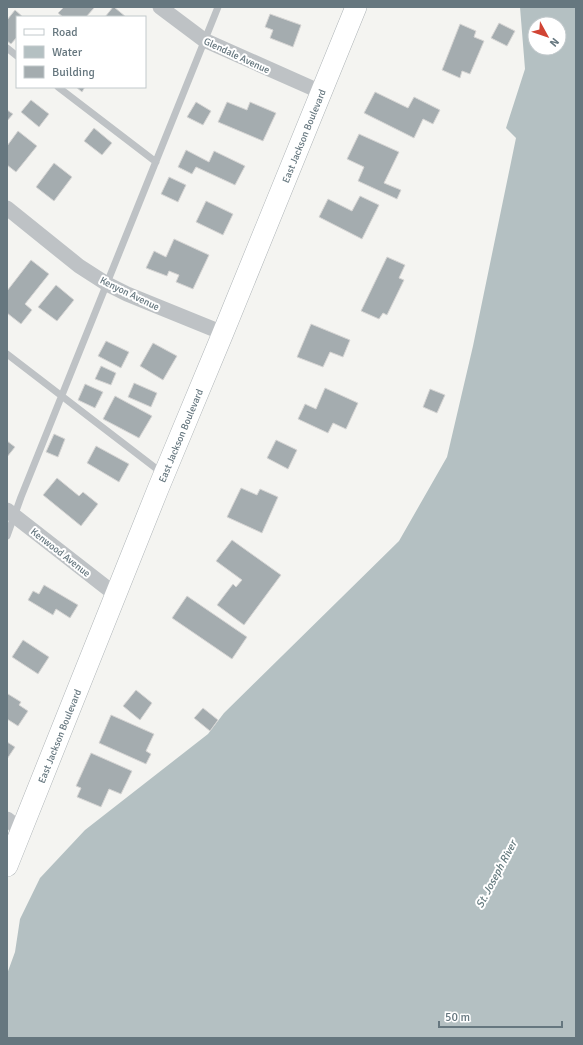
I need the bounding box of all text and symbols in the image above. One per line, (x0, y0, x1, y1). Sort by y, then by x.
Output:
legend (16, 16, 146, 88)
north arrow (527, 16, 567, 56)
text: Road (52, 25, 78, 40)
street label: Glendale Avenue (202, 35, 271, 76)
text: N (547, 35, 562, 49)
text: Water (52, 45, 83, 60)
text: Building (52, 65, 95, 80)
street label: East Jackson Boulevard (280, 88, 329, 185)
street label: Kenyon Avenue (98, 274, 161, 313)
street label: East Jackson Boulevard (156, 387, 206, 484)
street label: Kenwood Avenue (28, 526, 93, 580)
street label: East Jackson Boulevard (36, 688, 84, 785)
water label: St. Joseph River (473, 837, 521, 910)
scale bar (439, 1003, 562, 1029)
text: 50 m (445, 1010, 470, 1025)

